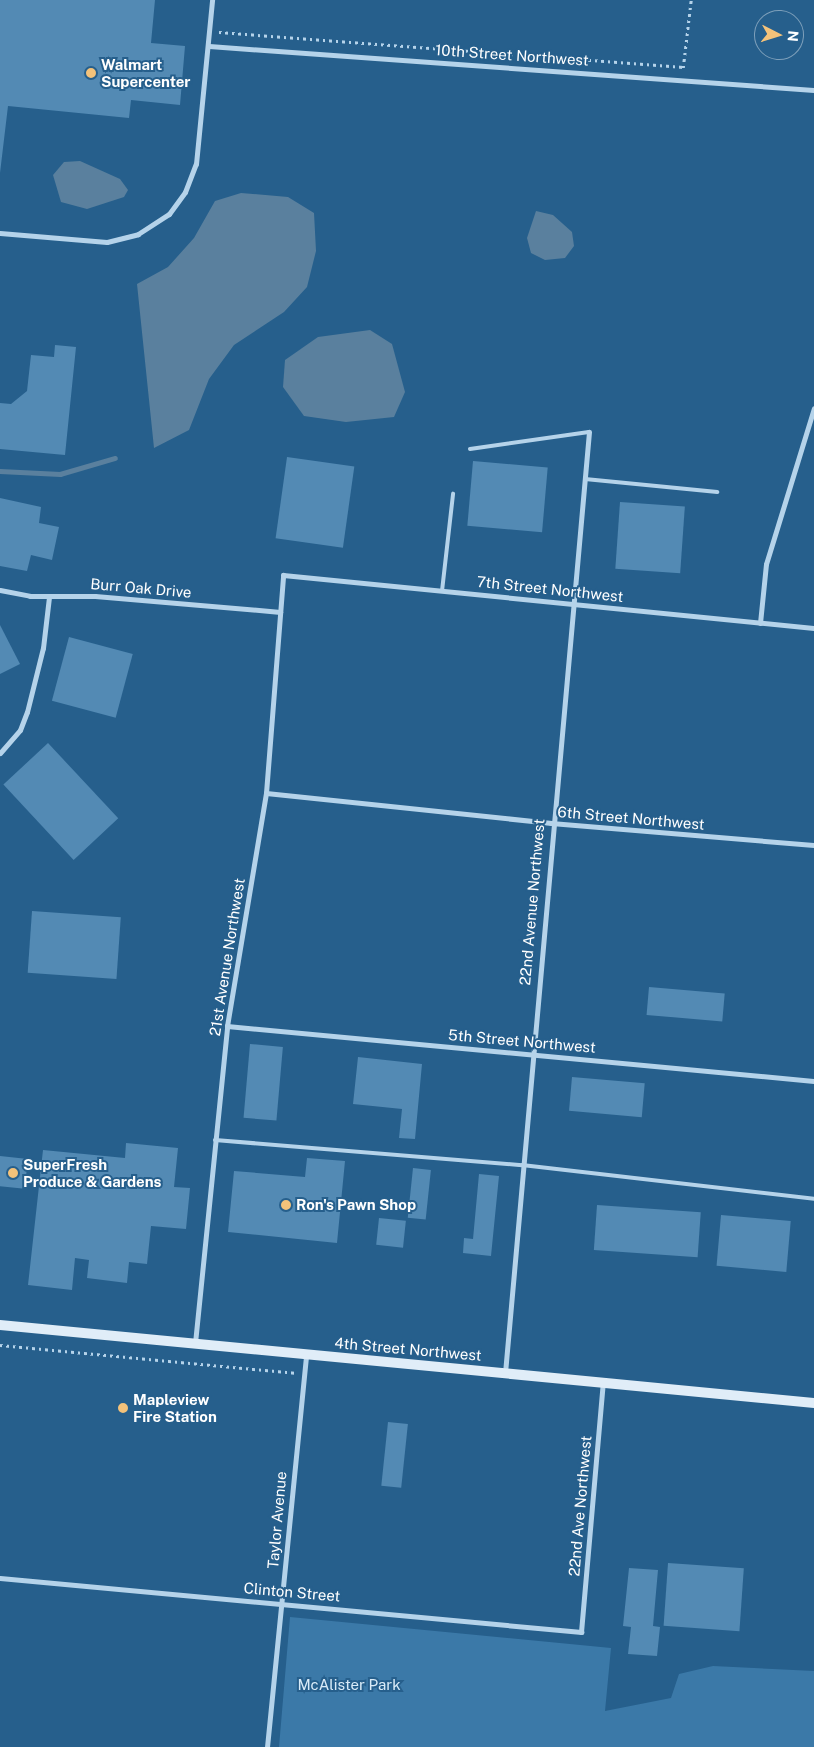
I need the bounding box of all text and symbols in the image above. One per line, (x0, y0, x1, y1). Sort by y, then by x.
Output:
north arrow (754, 10, 804, 60)
text: N (785, 30, 801, 42)
street label: 10th Street Northwest (435, 41, 589, 69)
place label: Walmart Supercenter (101, 55, 191, 90)
marker: Walmart Supercenter (85, 67, 97, 79)
street label: 7th Street Northwest (476, 572, 624, 606)
street label: Burr Oak Drive (90, 575, 192, 601)
street label: 6th Street Northwest (557, 803, 705, 833)
street label: 22nd Avenue Northwest (516, 818, 548, 986)
street label: 21st Avenue Northwest (206, 877, 248, 1037)
street label: 5th Street Northwest (447, 1026, 597, 1056)
place label: SuperFresh Produce & Gardens (23, 1155, 162, 1190)
marker: SuperFresh Produce & Gardens (7, 1167, 19, 1179)
place label: Ron's Pawn Shop (296, 1196, 416, 1214)
marker: Ron's Pawn Shop (280, 1199, 292, 1211)
street label: 4th Street Northwest (334, 1334, 482, 1364)
place label: Mapleview Fire Station (133, 1390, 217, 1425)
marker: Mapleview Fire Station (117, 1402, 129, 1414)
street label: 22nd Ave Northwest (565, 1435, 595, 1577)
street label: Taylor Avenue (264, 1471, 290, 1569)
street label: Clinton Street (243, 1579, 341, 1605)
park label: McAlister Park (297, 1676, 401, 1694)

